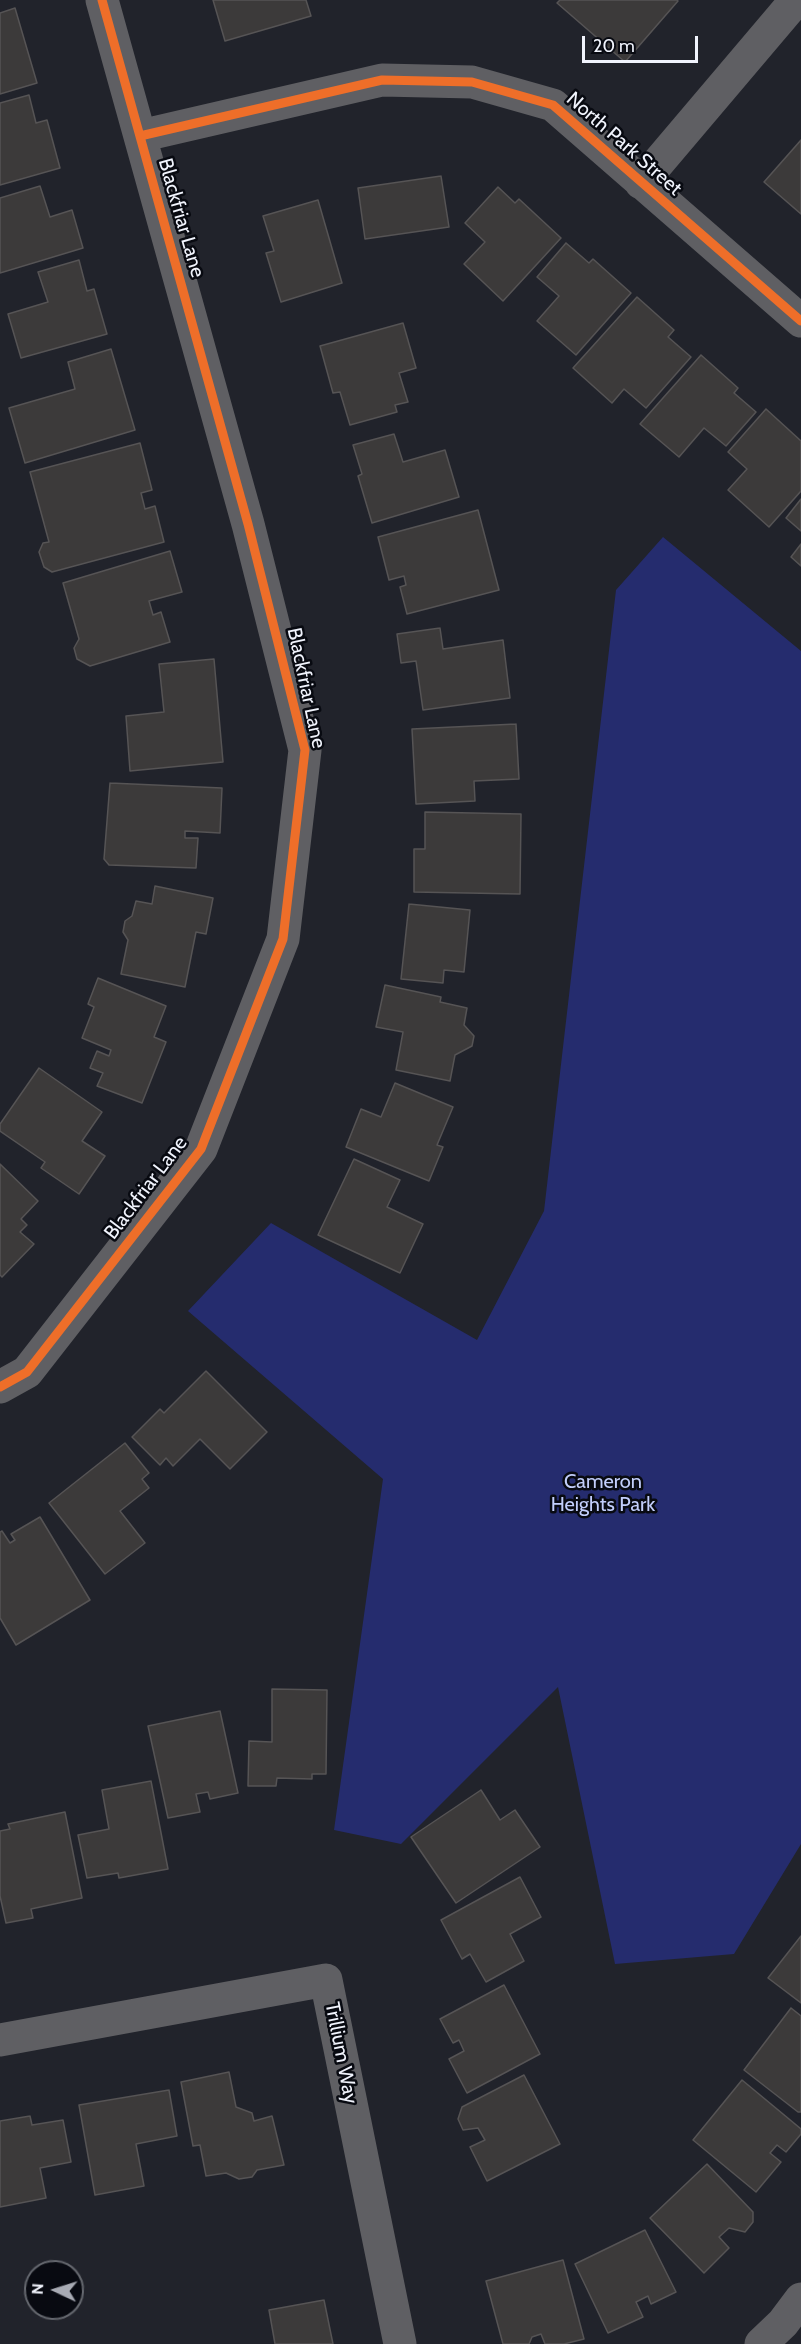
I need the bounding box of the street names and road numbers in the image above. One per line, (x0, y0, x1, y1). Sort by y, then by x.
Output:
street label: North Park Street (561, 87, 687, 201)
street label: Blackfriar Lane (153, 156, 209, 280)
street label: Blackfriar Lane (281, 625, 331, 751)
street label: Blackfriar Lane (99, 1132, 193, 1244)
street label: Trillium Way (319, 2000, 363, 2106)

